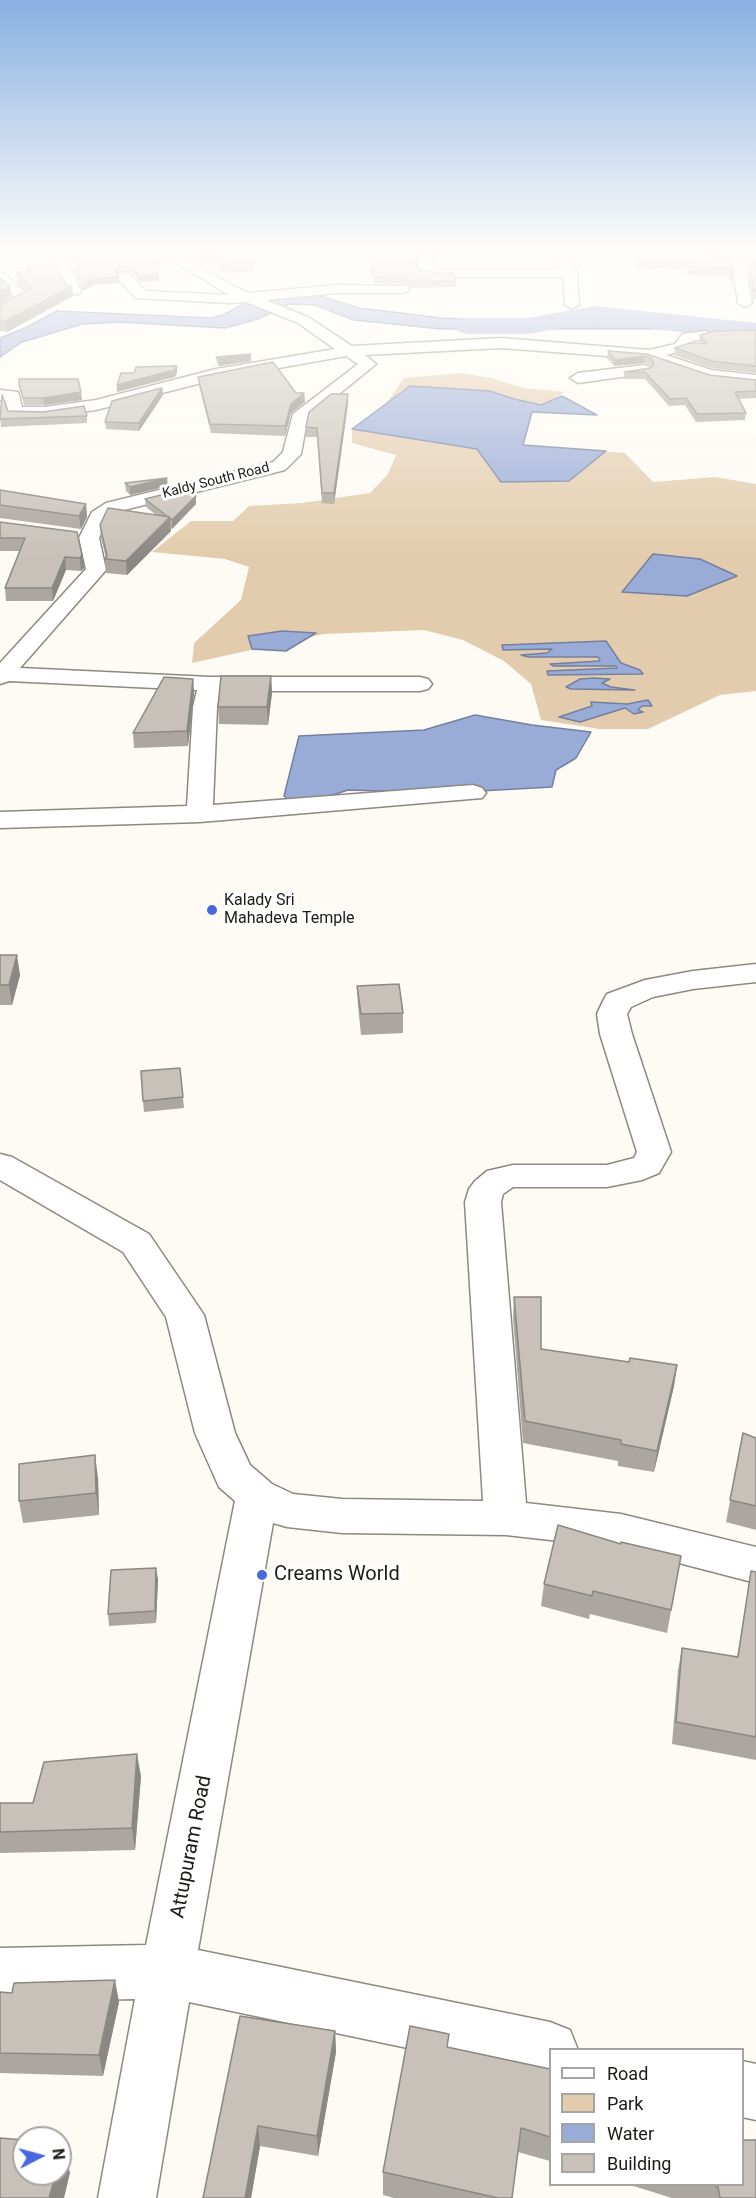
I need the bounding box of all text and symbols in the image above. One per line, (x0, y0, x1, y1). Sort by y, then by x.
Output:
street label: Kaldy South Road (161, 460, 271, 502)
place label: Kalady Sri Mahadeva Temple (224, 891, 355, 929)
marker: Kalady Sri Mahadeva Temple (205, 903, 219, 917)
place label: Creams World (274, 1563, 400, 1587)
marker: Creams World (255, 1568, 269, 1582)
street label: Attupuram Road (166, 1774, 218, 1920)
legend (549, 2048, 744, 2186)
text: Road (607, 2063, 648, 2084)
text: Park (607, 2093, 643, 2114)
text: Water (607, 2123, 654, 2144)
north arrow (12, 2126, 72, 2186)
text: N (48, 2148, 68, 2161)
text: Building (607, 2153, 671, 2174)

